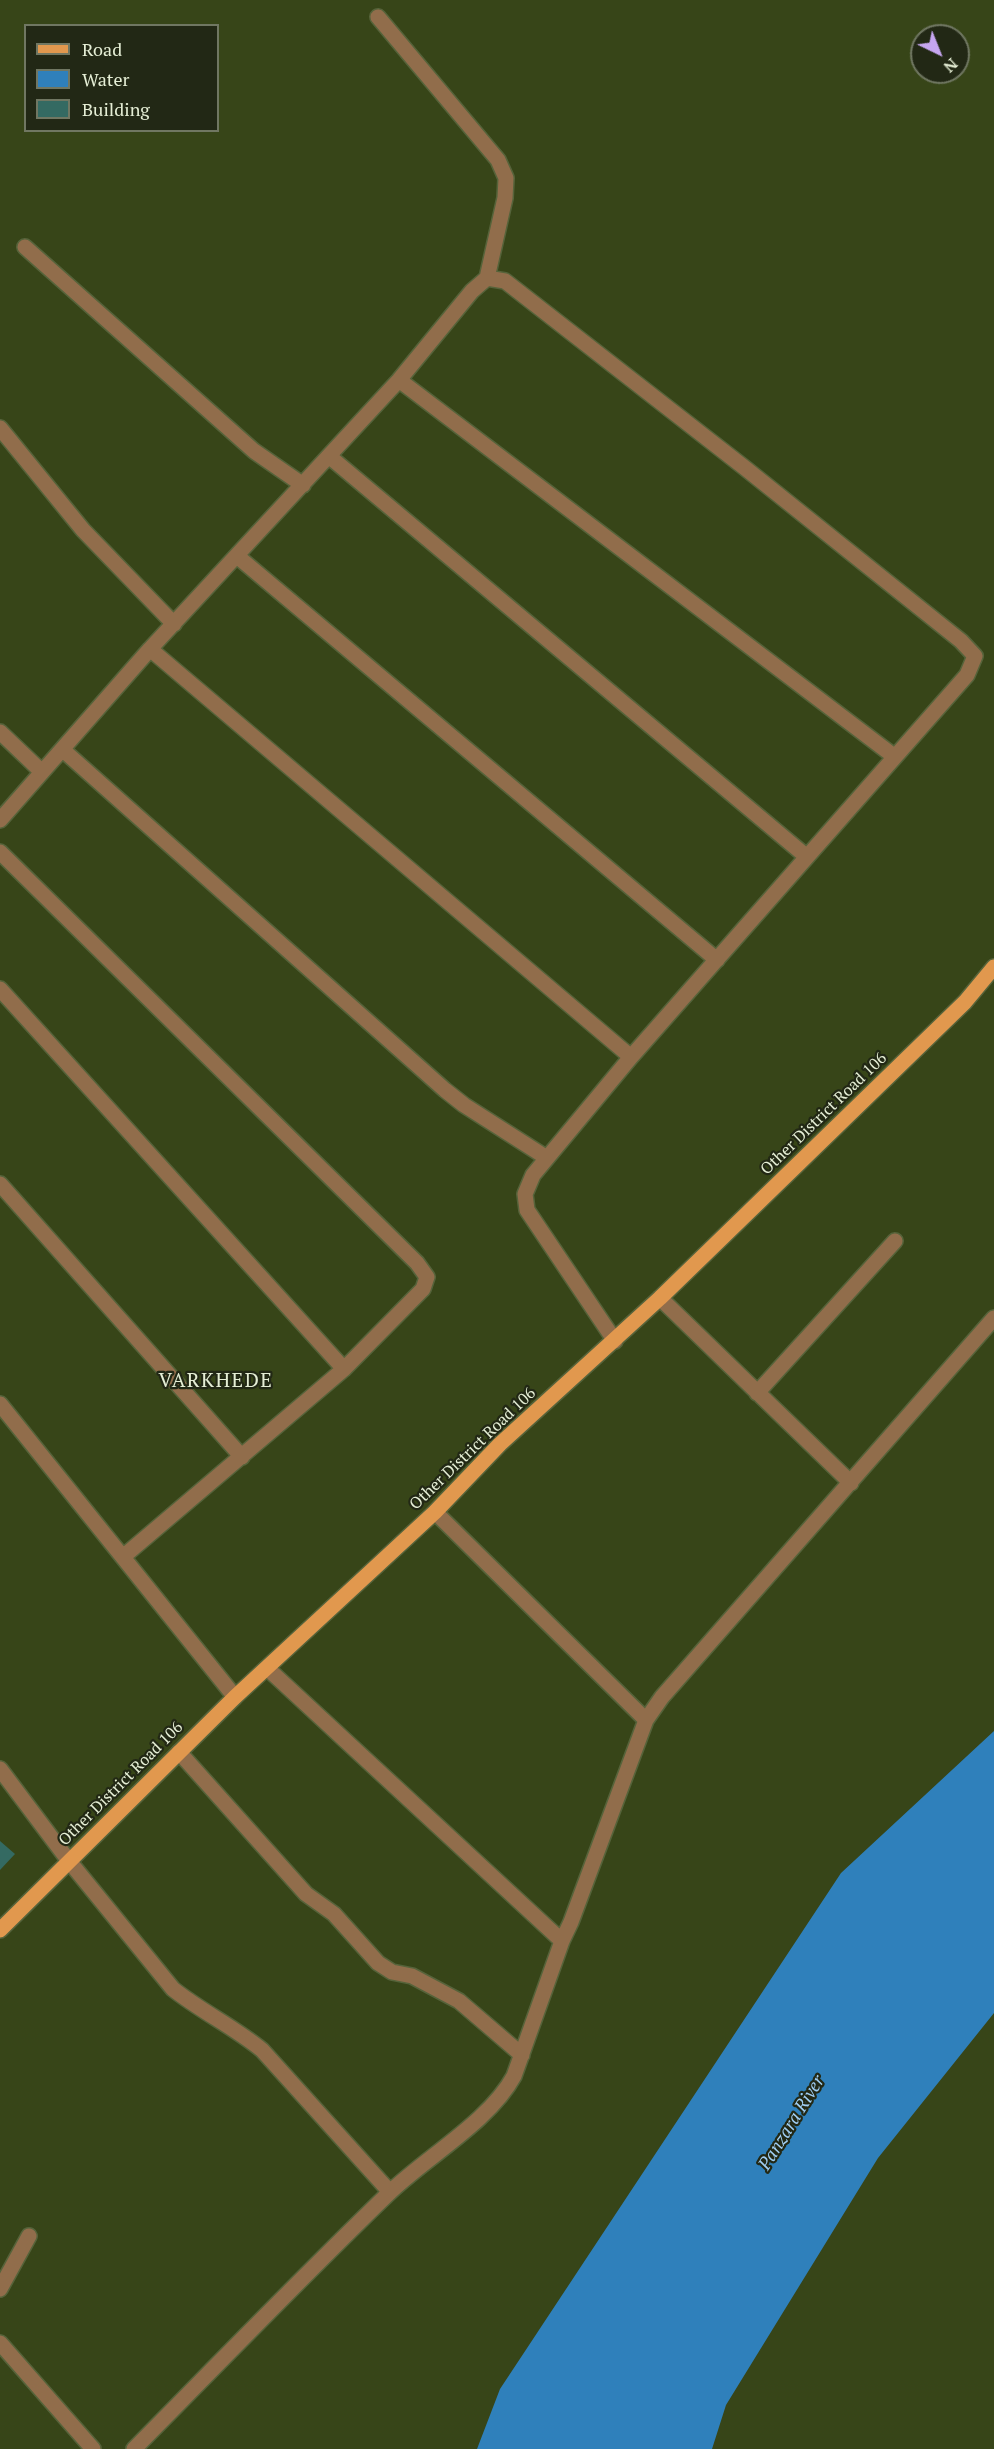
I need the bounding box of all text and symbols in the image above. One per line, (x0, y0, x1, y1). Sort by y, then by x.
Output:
legend (24, 24, 219, 132)
north arrow (910, 24, 970, 84)
text: Road (82, 37, 122, 61)
text: N (939, 54, 963, 78)
text: Water (82, 67, 129, 91)
text: Building (82, 97, 150, 121)
street label: Other District Road 106 (757, 1049, 891, 1179)
district label: VARKHEDE (159, 1369, 273, 1393)
street label: Other District Road 106 (406, 1384, 540, 1514)
street label: Other District Road 106 (55, 1718, 187, 1850)
water label: Panzara River (754, 2072, 830, 2174)

